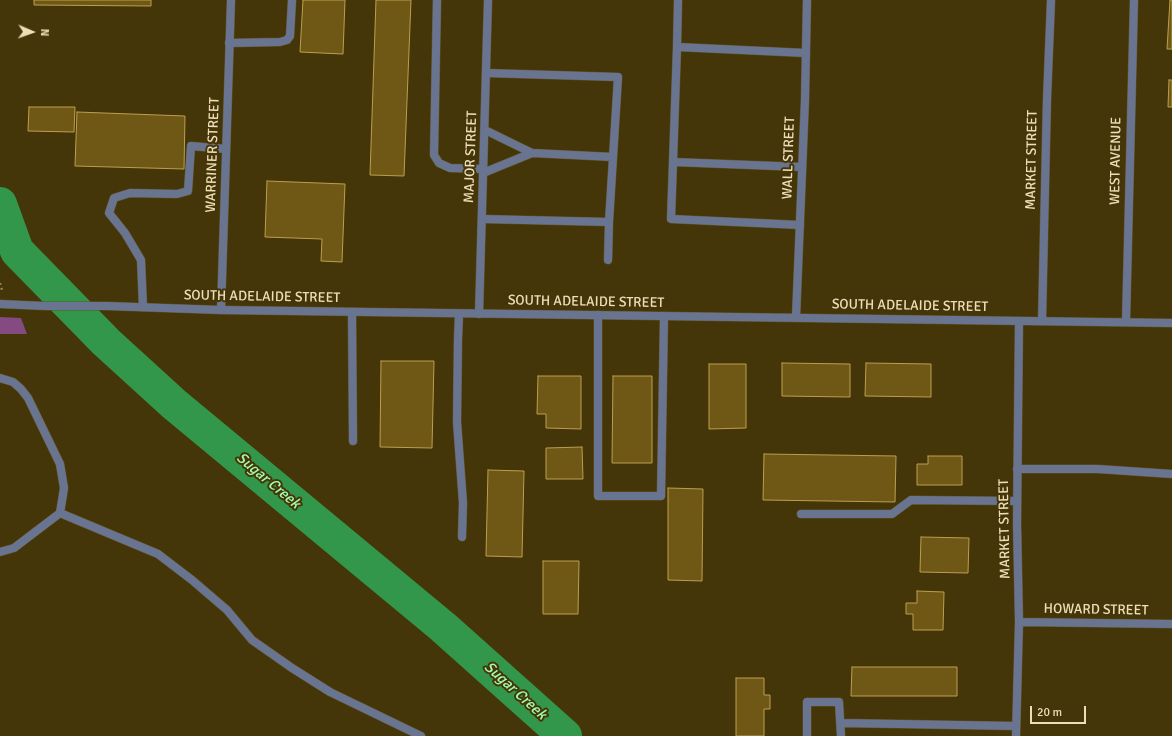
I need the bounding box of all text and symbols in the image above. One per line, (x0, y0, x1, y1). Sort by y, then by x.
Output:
north arrow (12, 12, 52, 52)
text: N (38, 28, 51, 36)
street label: WARRINER STREET (203, 97, 223, 213)
street label: MARKET STREET (1023, 110, 1041, 210)
street label: MAJOR STREET (461, 111, 481, 203)
street label: WALL STREET (779, 116, 799, 200)
street label: WEST AVENUE (1107, 117, 1125, 205)
street label: SOUTH ADELAIDE STREET (184, 287, 340, 307)
street label: SOUTH ADELAIDE STREET (508, 292, 664, 312)
street label: SOUTH ADELAIDE STREET (832, 296, 988, 316)
water label: Sugar Creek (232, 449, 304, 513)
street label: MARKET STREET (996, 479, 1014, 579)
street label: HOWARD STREET (1044, 601, 1148, 619)
water label: Sugar Creek (480, 658, 550, 724)
scale bar (1032, 698, 1088, 724)
text: 20 m (1037, 705, 1062, 720)

